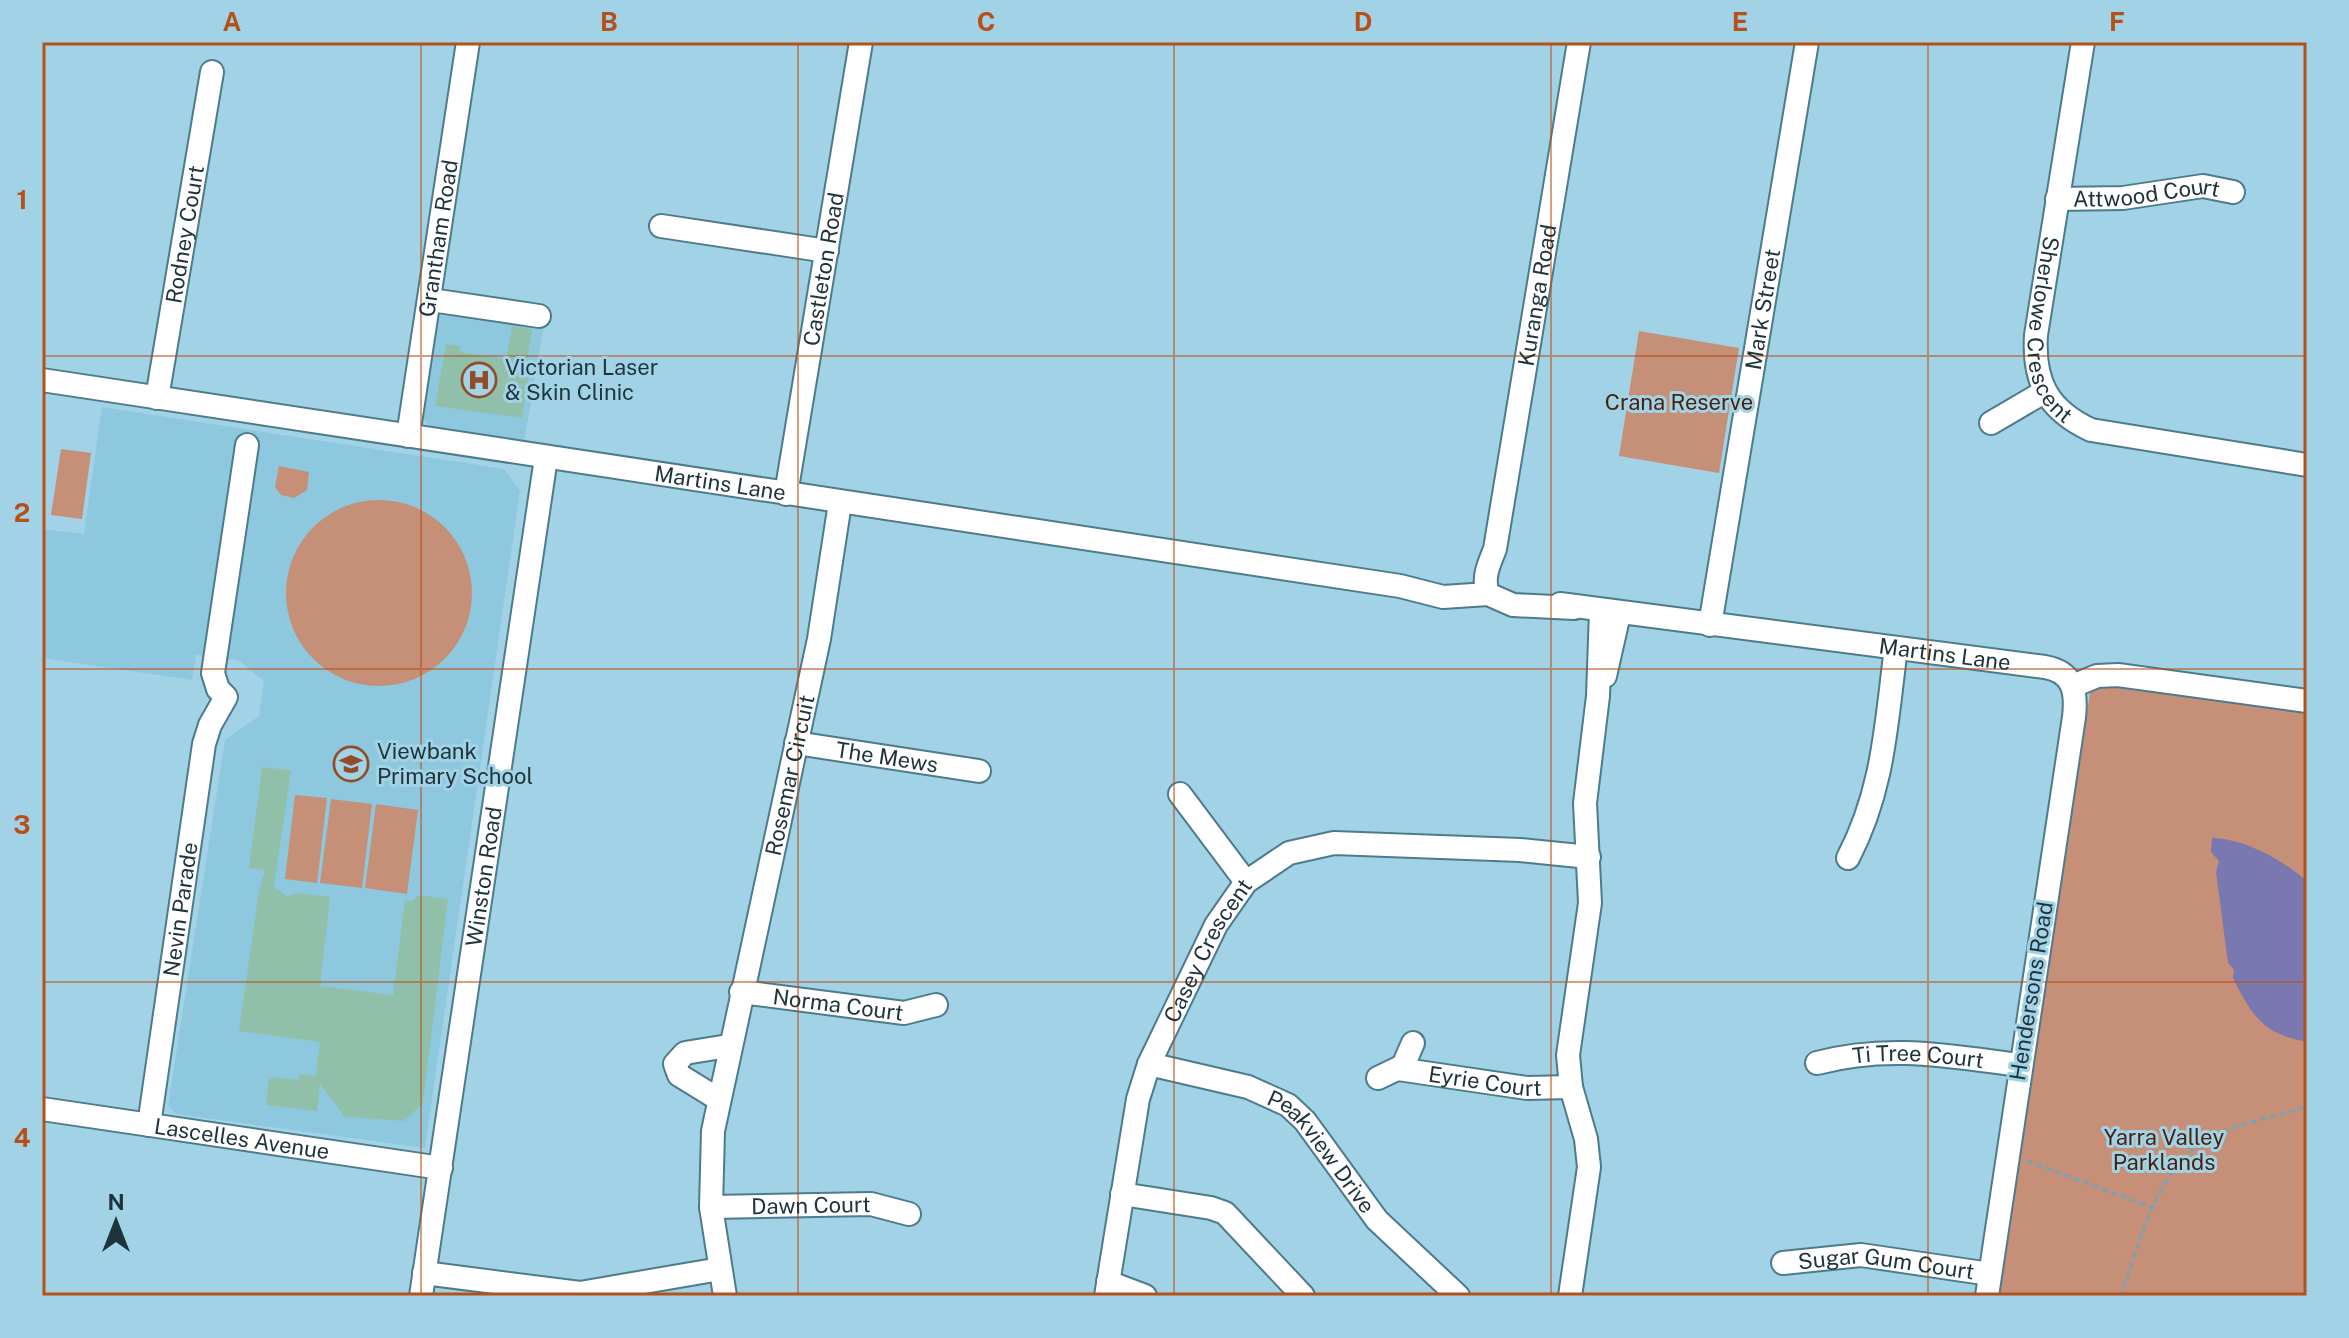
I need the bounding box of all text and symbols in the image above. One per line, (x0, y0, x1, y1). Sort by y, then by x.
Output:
text: A (223, 6, 242, 37)
text: B (600, 6, 618, 37)
text: C (977, 6, 995, 37)
text: D (1354, 6, 1372, 37)
text: E (1732, 6, 1748, 37)
text: F (2109, 6, 2125, 37)
street label: Grantham Road (413, 158, 463, 319)
street label: Rodney Court (160, 163, 209, 305)
street label: Attwood Court (2073, 173, 2222, 212)
text: 1 (16, 184, 28, 215)
street label: Castleton Road (798, 190, 849, 348)
street label: Kuranga Road (1513, 222, 1562, 368)
street label: Sherlowe Crescent (2023, 235, 2078, 428)
street label: Mark Street (1740, 247, 1785, 372)
place label: Victorian Laser & Skin Clinic (505, 354, 658, 405)
hospital icon: Victorian Laser & Skin Clinic (460, 361, 498, 399)
park label: Crana Reserve (1605, 389, 1753, 415)
street label: Martins Lane (653, 460, 788, 506)
text: 2 (14, 497, 30, 528)
street label: Martins Lane (1877, 633, 2012, 675)
street label: Rosemar Circuit (760, 693, 820, 858)
street label: The Mews (834, 736, 940, 778)
place label: Viewbank Primary School (377, 738, 533, 789)
school or university icon: Viewbank Primary School (332, 745, 370, 783)
street label: Winston Road (460, 805, 507, 948)
text: 3 (13, 809, 31, 840)
street label: Nevin Parade (158, 840, 203, 978)
street label: Casey Crescent (1158, 874, 1257, 1027)
street label: Hendersons Road (2004, 900, 2058, 1082)
street label: Norma Court (771, 983, 905, 1026)
street label: Ti Tree Court (1851, 1040, 1985, 1073)
street label: Eyrie Court (1427, 1061, 1542, 1101)
street label: Peakview Drive (1264, 1085, 1381, 1218)
street label: Lascelles Avenue (152, 1113, 331, 1164)
text: 4 (13, 1122, 31, 1153)
park label: Yarra Valley Parklands (2104, 1124, 2224, 1175)
north arrow (76, 1182, 156, 1262)
text: N (107, 1189, 125, 1215)
street label: Dawn Court (751, 1191, 871, 1219)
street label: Sugar Gum Court (1797, 1242, 1976, 1285)

